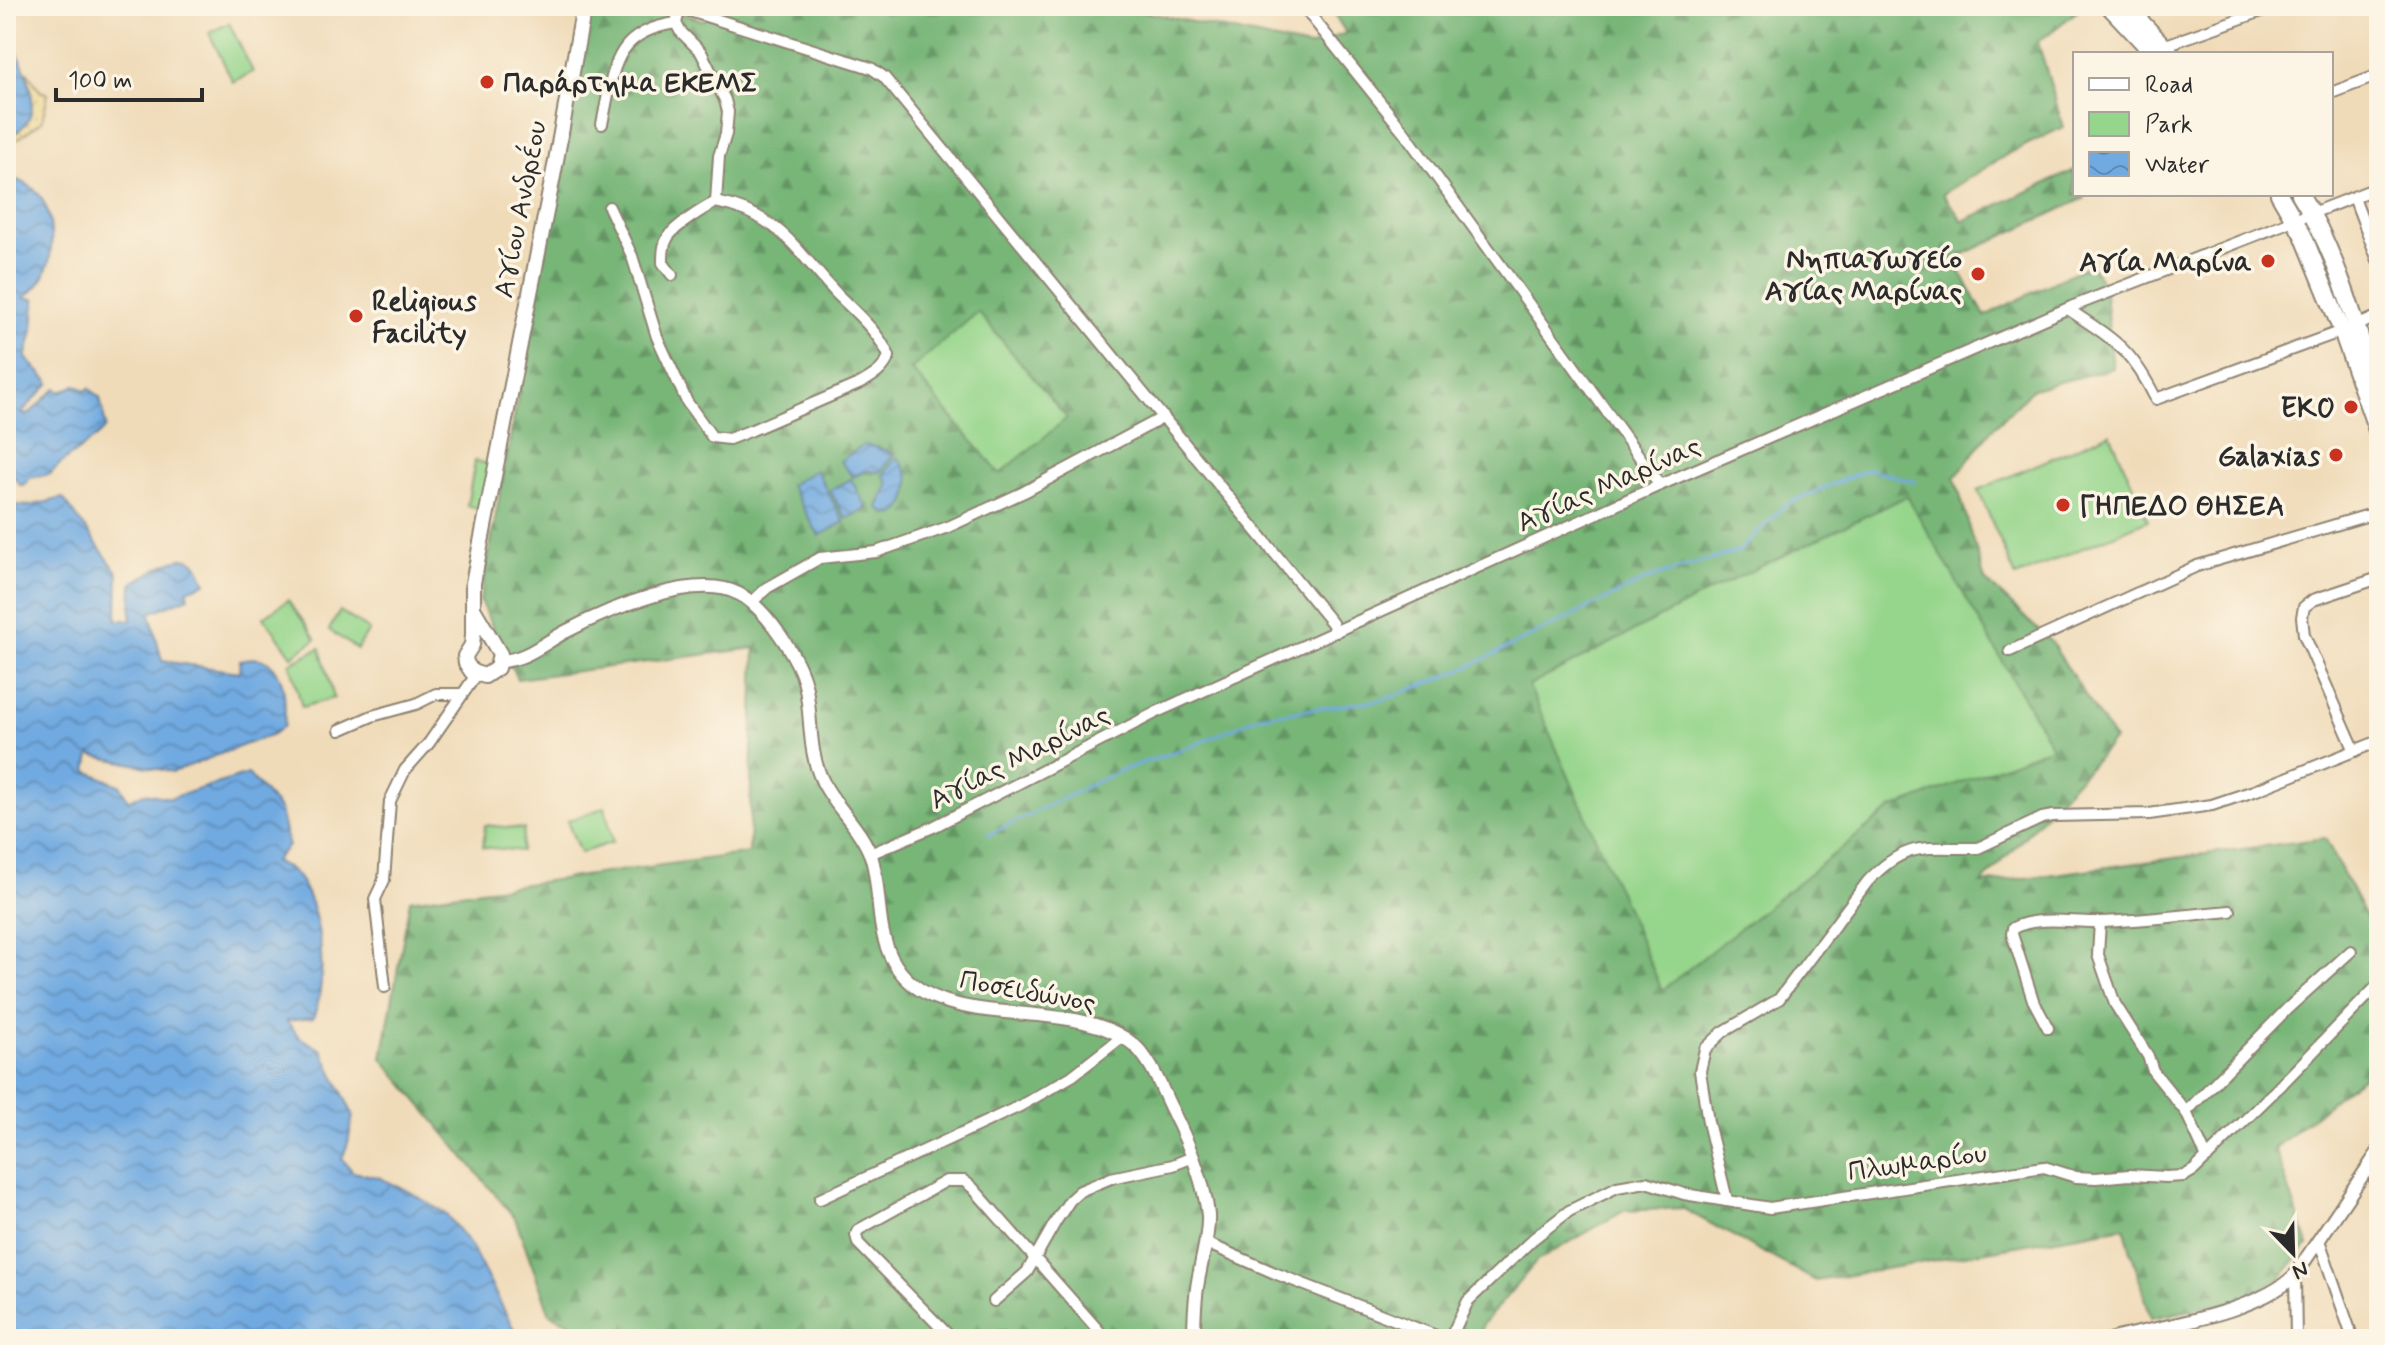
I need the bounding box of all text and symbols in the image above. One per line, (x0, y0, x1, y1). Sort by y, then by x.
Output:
scale bar (56, 52, 202, 102)
legend (2073, 52, 2333, 196)
text: 100 m (68, 66, 132, 97)
place label: Παράρτημα ΕΚΕΜΣ (503, 66, 758, 103)
text: Road (2145, 70, 2193, 101)
marker: Παράρτημα ΕΚΕΜΣ (478, 73, 496, 91)
text: Park (2145, 110, 2193, 141)
street label: Αγίου Ανδρέου (486, 118, 557, 301)
text: Water (2145, 150, 2210, 181)
place label: Νηπιαγωγείο Αγίας Μαρίνας (1765, 242, 1962, 311)
place label: Αγία Μαρίνα (2079, 245, 2252, 282)
marker: Αγία Μαρίνα (2259, 252, 2277, 270)
marker: Νηπιαγωγείο Αγίας Μαρίνας (1969, 265, 1987, 283)
place label: Religious Facility (372, 284, 477, 353)
marker: Religious Facility (347, 307, 365, 325)
place label: EKO (2281, 391, 2335, 428)
marker: EKO (2342, 398, 2360, 416)
street label: Αγίας Μαρίνας (1511, 428, 1707, 542)
place label: Galaxias (2218, 439, 2321, 476)
marker: Galaxias (2327, 446, 2345, 464)
place label: ΓΗΠΕΔΟ ΘΗΣΕΑ (2079, 489, 2285, 526)
marker: ΓΗΠΕΔΟ ΘΗΣΕΑ (2054, 496, 2072, 514)
street label: Αγίας Μαρίνας (924, 697, 1116, 820)
street label: Ποσειδώνος (957, 962, 1098, 1023)
street label: Πλωμαρίου (1846, 1135, 1989, 1192)
north arrow (2253, 1213, 2333, 1293)
text: N (2288, 1254, 2312, 1285)

